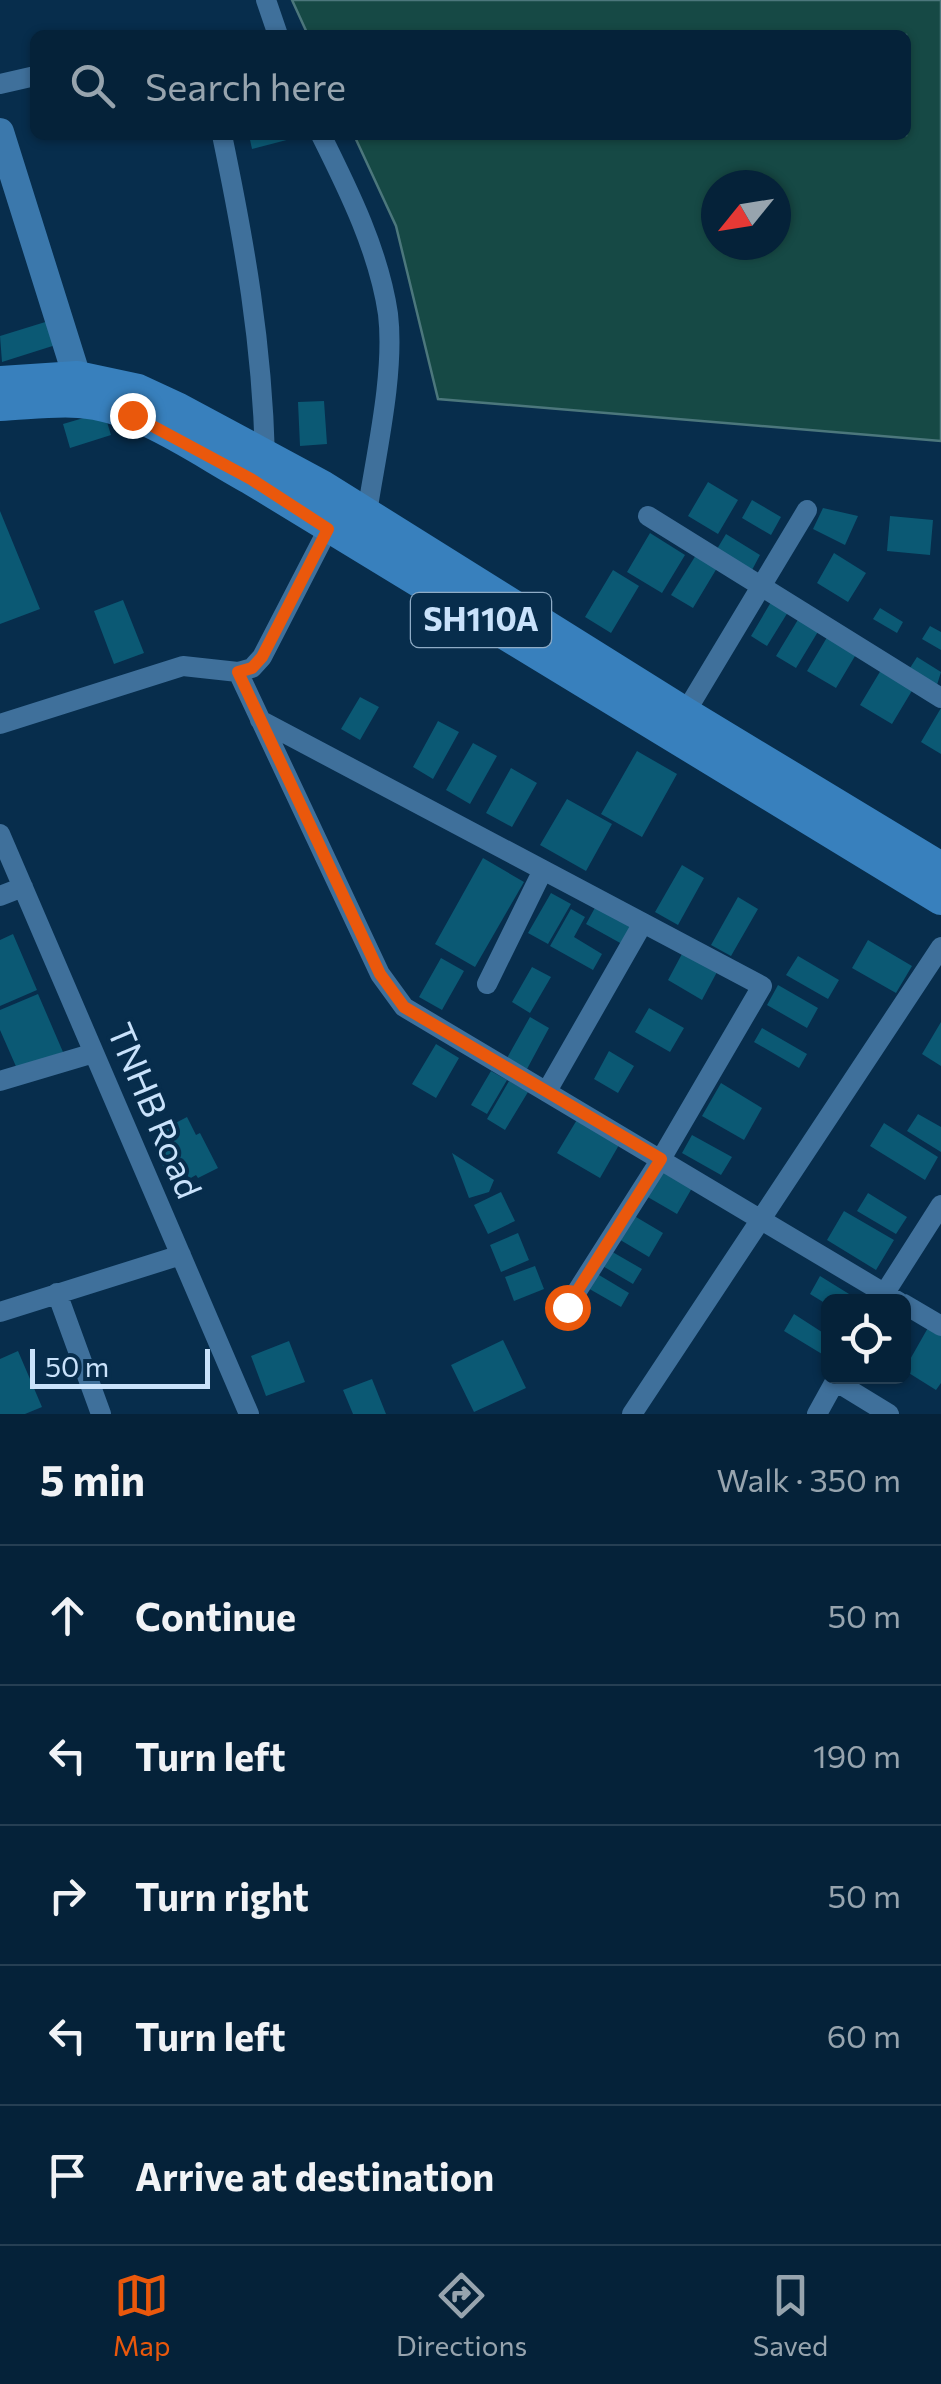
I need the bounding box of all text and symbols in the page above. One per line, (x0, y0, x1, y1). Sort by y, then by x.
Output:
search box (30, 30, 911, 140)
icon: search (65, 58, 120, 113)
text: Search here (145, 62, 346, 109)
north arrow (701, 170, 791, 260)
route end (110, 393, 156, 439)
road number: SH110A (411, 593, 551, 647)
street label: TNHB Road (100, 1016, 212, 1204)
route start (545, 1285, 591, 1331)
map controls (821, 1294, 911, 1384)
button: locate (821, 1294, 911, 1384)
scale bar (30, 1344, 210, 1388)
text: 50 m (45, 1349, 109, 1383)
text: 5 min (40, 1453, 145, 1505)
text: Walk · 350 m (716, 1459, 901, 1499)
icon: ahead (40, 1588, 95, 1643)
text: Continue (135, 1592, 296, 1639)
text: 50 m (828, 1595, 901, 1635)
icon: left (40, 1728, 95, 1783)
text: Turn left (135, 1732, 286, 1779)
text: 190 m (813, 1735, 901, 1775)
icon: right (40, 1868, 95, 1923)
text: Turn right (135, 1872, 309, 1919)
text: 50 m (828, 1875, 901, 1915)
icon: left (40, 2008, 95, 2063)
text: Turn left (135, 2012, 286, 2059)
text: 60 m (827, 2015, 901, 2055)
icon: arrive (40, 2148, 95, 2203)
text: Arrive at destination (135, 2152, 494, 2199)
tab: Map (113, 2268, 170, 2362)
tab: Directions (396, 2268, 527, 2362)
tab: Saved (753, 2268, 828, 2362)

